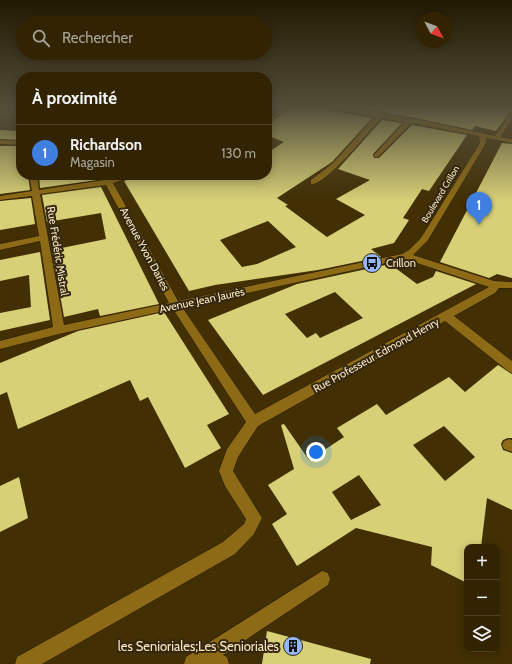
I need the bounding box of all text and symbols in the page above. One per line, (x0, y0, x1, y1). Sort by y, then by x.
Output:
north arrow (416, 12, 452, 48)
search box (16, 16, 272, 60)
icon: search (30, 27, 52, 49)
text: Rechercher (62, 29, 133, 47)
text: À proximité (32, 88, 117, 108)
text: Richardson (70, 136, 142, 154)
text: 1 (43, 145, 47, 161)
text: 130 m (221, 145, 256, 161)
text: Magasin (70, 154, 115, 170)
street label: Boulevard Crillon (419, 164, 461, 224)
pin: 1 (466, 192, 492, 225)
street label: Rue Frédéric Mistral (44, 205, 72, 297)
street label: Avenue Yvon Daries (117, 205, 173, 293)
bus stop icon: Crillon (361, 252, 383, 274)
place label: Crillon (386, 256, 416, 270)
street label: Avenue Jean Jaurès (158, 284, 246, 316)
street label: Rue Professeur Edmond Henry (310, 314, 442, 396)
your location (306, 442, 326, 462)
map controls (464, 544, 500, 652)
button: + (464, 544, 500, 580)
button: − (464, 580, 500, 616)
button: layers (464, 616, 500, 652)
building icon: les Senioriales;Les Senioriales (282, 635, 304, 657)
place label: les Senioriales;Les Senioriales (118, 638, 280, 654)

